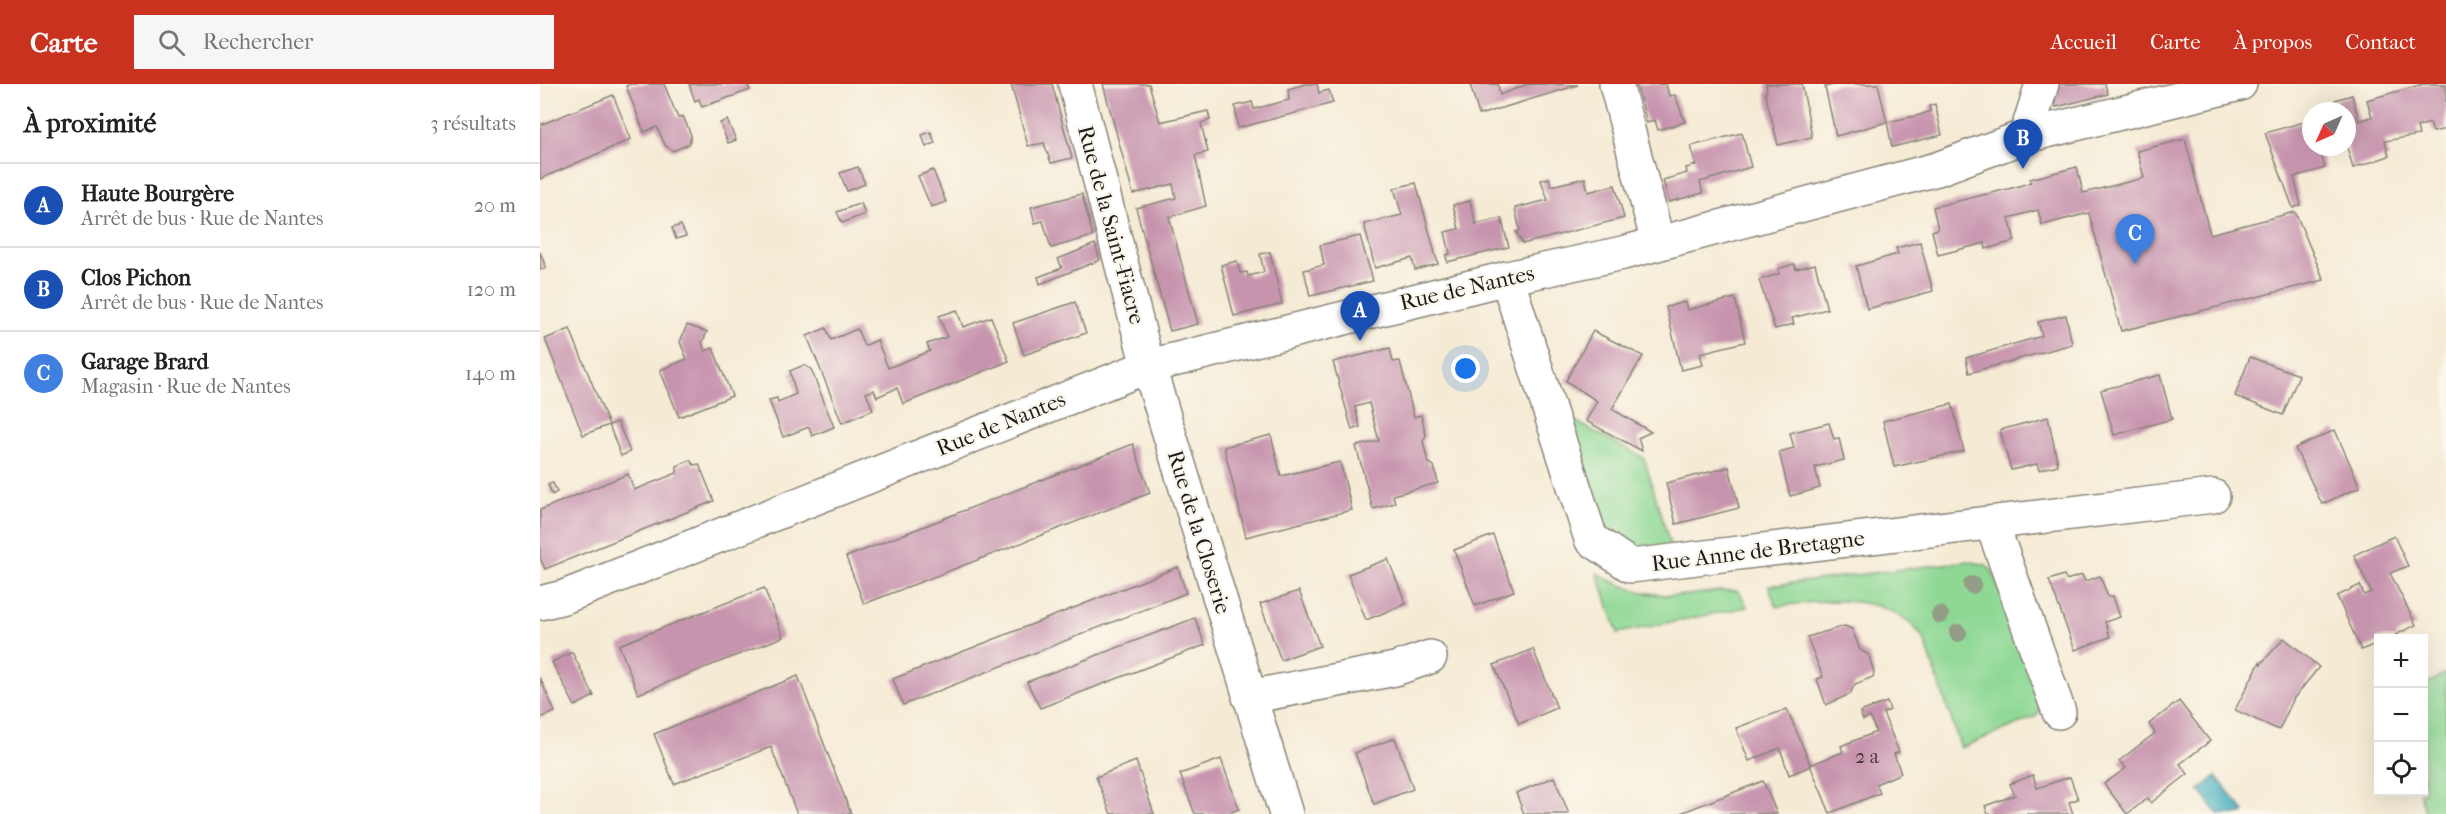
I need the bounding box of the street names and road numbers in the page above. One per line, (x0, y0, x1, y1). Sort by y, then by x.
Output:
street label: Rue de la Saint-Fiacre (1072, 123, 1150, 327)
street label: Rue de Nantes (1397, 260, 1537, 316)
street label: Rue de Nantes (933, 386, 1069, 462)
street label: Rue de la Closerie (1162, 447, 1236, 617)
street label: Rue Anne de Bretagne (1650, 525, 1866, 577)

